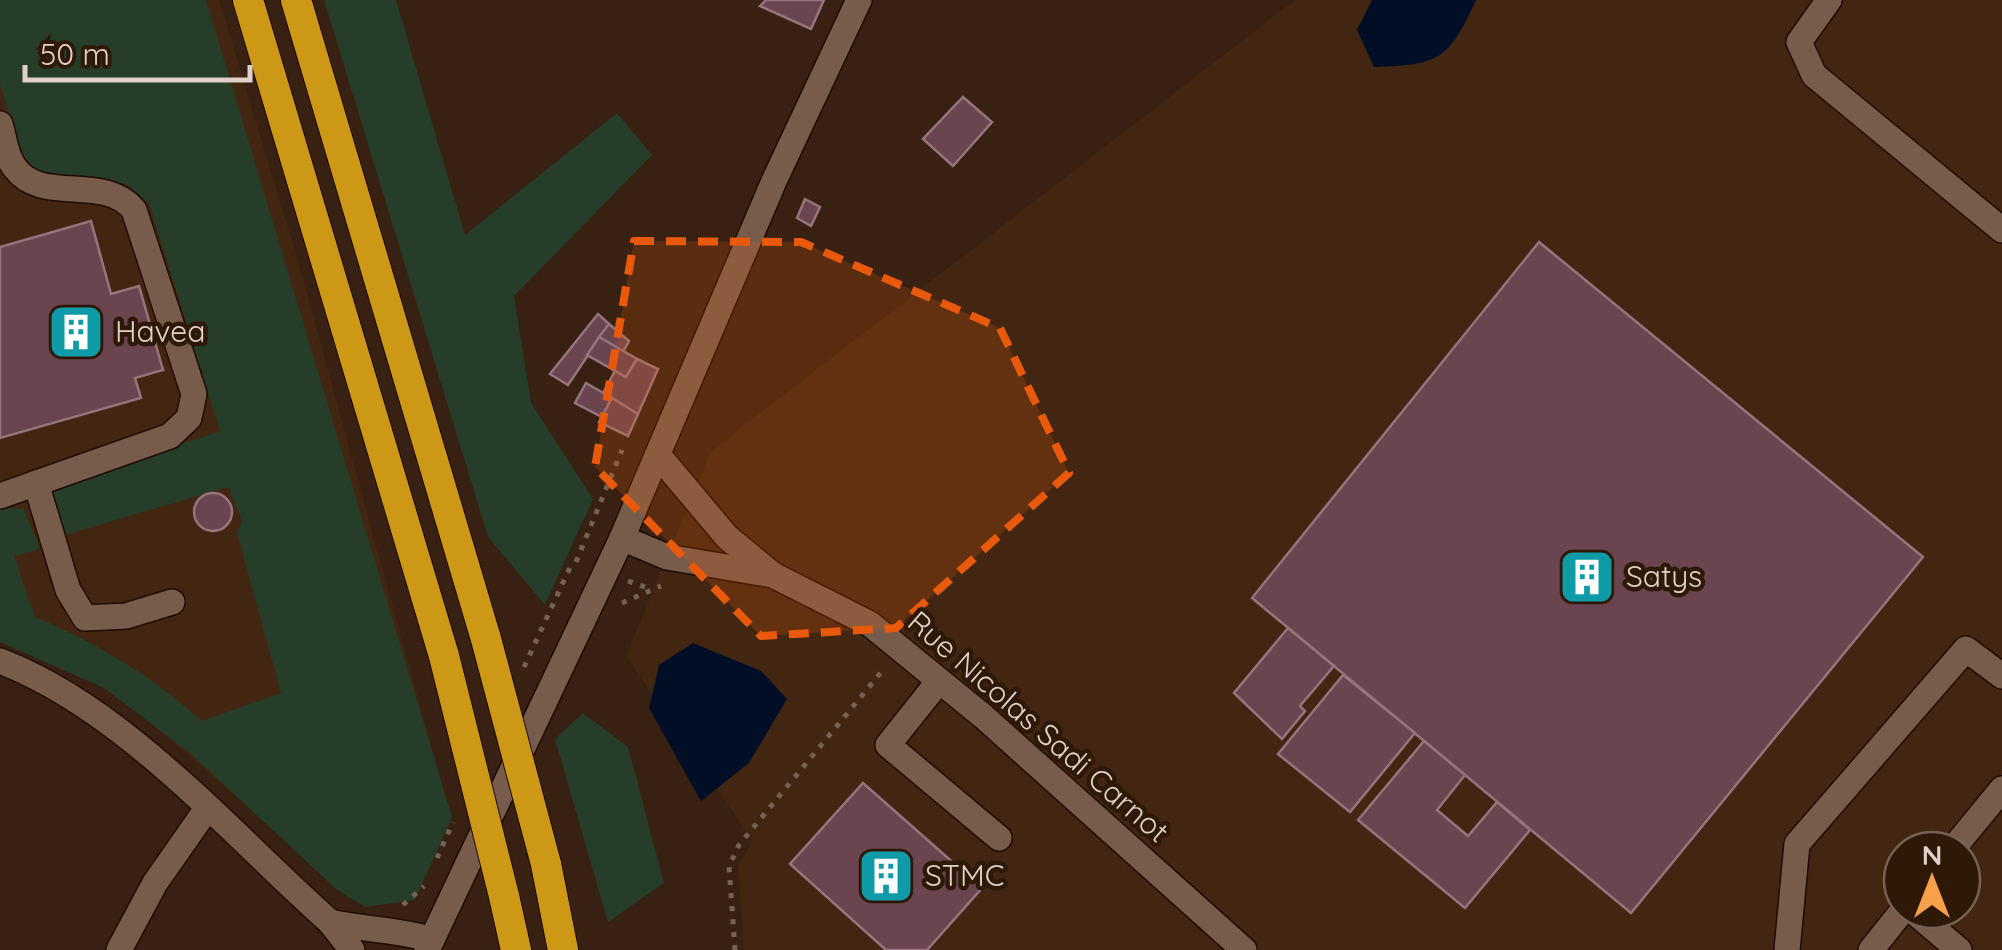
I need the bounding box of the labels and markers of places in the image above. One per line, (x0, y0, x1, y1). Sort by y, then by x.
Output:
building icon: Havea (46, 302, 106, 362)
place label: Havea (115, 312, 205, 350)
building icon: Satys (1557, 547, 1617, 607)
place label: Satys (1626, 557, 1702, 595)
building icon: STMC (856, 846, 916, 906)
place label: STMC (925, 856, 1004, 894)

